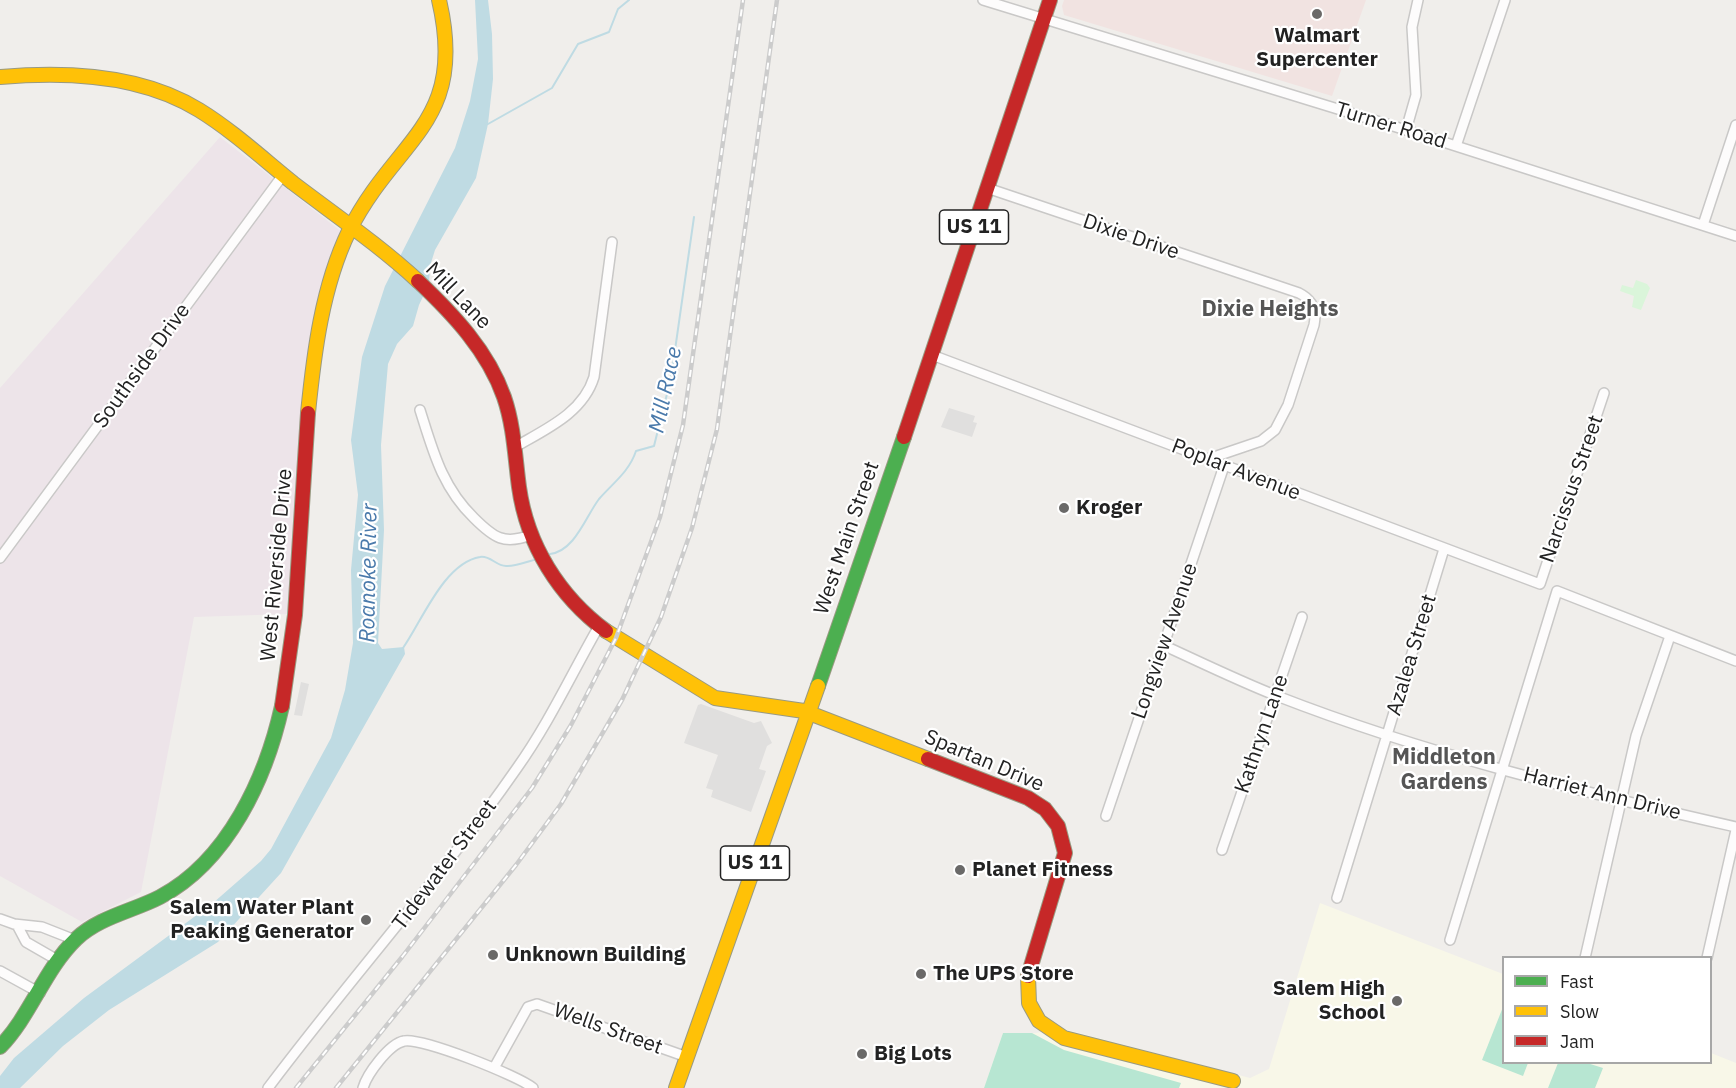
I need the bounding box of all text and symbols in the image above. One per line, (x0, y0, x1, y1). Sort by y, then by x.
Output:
marker: Walmart Supercenter (1310, 7, 1324, 21)
place label: Walmart Supercenter (1256, 23, 1378, 73)
street label: Turner Road (1332, 97, 1450, 155)
street label: Dixie Drive (1079, 209, 1183, 265)
road number: US 11 (940, 210, 1008, 244)
street label: Mill Lane (420, 257, 496, 335)
district label: Dixie Heights (1201, 297, 1339, 323)
street label: Southside Drive (88, 299, 196, 433)
water label: Mill Race (644, 344, 688, 436)
street label: Narcissus Street (1535, 412, 1609, 566)
street label: Poplar Avenue (1168, 434, 1304, 506)
street label: West Main Street (809, 458, 885, 618)
street label: West Riverside Drive (256, 468, 298, 662)
place label: Kroger (1076, 495, 1142, 521)
marker: Kroger (1057, 501, 1071, 515)
water label: Roanoke River (355, 503, 383, 643)
street label: Longview Avenue (1127, 560, 1203, 722)
street label: Azalea Street (1382, 591, 1442, 719)
street label: Kathryn Lane (1230, 671, 1294, 797)
street label: Spartan Drive (920, 724, 1048, 798)
district label: Middleton Gardens (1392, 745, 1496, 796)
street label: Harriet Ann Drive (1521, 762, 1683, 826)
street label: Tidewater Street (388, 795, 502, 935)
road number: US 11 (720, 846, 789, 880)
place label: Planet Fitness (972, 857, 1113, 883)
marker: Planet Fitness (953, 863, 967, 877)
place label: Salem Water Plant Peaking Generator (170, 895, 354, 945)
marker: Salem Water Plant Peaking Generator (359, 913, 373, 927)
place label: Unknown Building (505, 942, 685, 968)
marker: Unknown Building (486, 948, 500, 962)
legend (1502, 956, 1712, 1064)
place label: The UPS Store (933, 961, 1074, 987)
marker: The UPS Store (914, 967, 928, 981)
text: Fast (1560, 970, 1594, 993)
place label: Salem High School (1273, 976, 1385, 1026)
marker: Salem High School (1390, 994, 1404, 1008)
street label: Wells Street (550, 998, 666, 1060)
text: Slow (1560, 1000, 1599, 1023)
text: Jam (1560, 1030, 1595, 1053)
place label: Big Lots (874, 1041, 952, 1067)
marker: Big Lots (855, 1047, 869, 1061)

